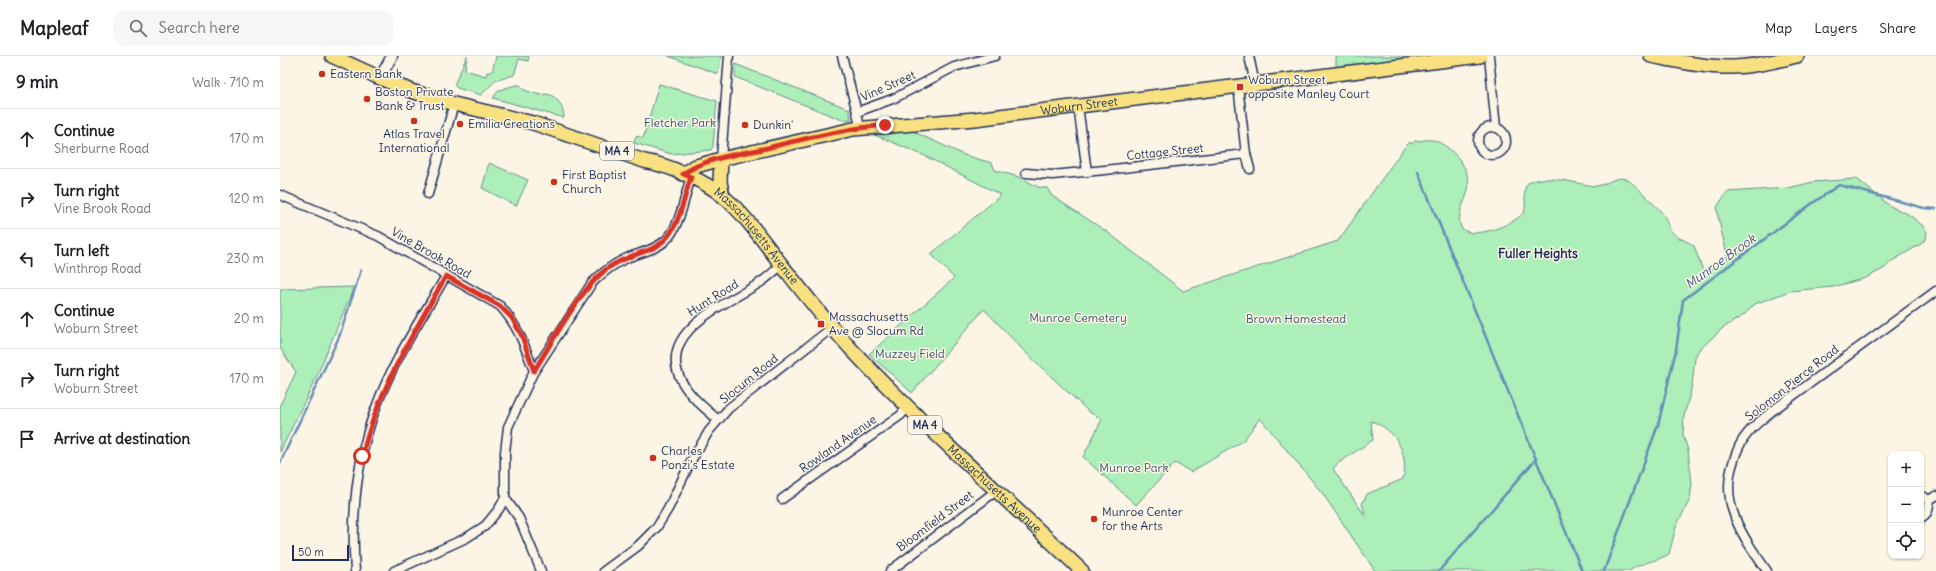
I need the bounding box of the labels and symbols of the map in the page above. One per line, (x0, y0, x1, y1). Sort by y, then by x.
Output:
place label: Eastern Bank (330, 66, 402, 81)
street label: Vine Street (858, 67, 918, 104)
marker: Eastern Bank (317, 69, 327, 79)
place label: Woburn Street opposite Manley Court (1248, 72, 1369, 101)
marker: Woburn Street opposite Manley Court (1235, 82, 1245, 92)
place label: Boston Private Bank & Trust (375, 84, 453, 113)
street label: Woburn Street (1040, 93, 1118, 118)
marker: Boston Private Bank & Trust (362, 94, 372, 104)
park label: Fletcher Park (644, 115, 716, 130)
marker: Atlas Travel International (409, 116, 419, 126)
place label: Emilia Creations (468, 116, 555, 131)
route end (876, 116, 894, 134)
place label: Dunkin' (753, 117, 793, 132)
marker: Emilia Creations (455, 119, 465, 129)
marker: Dunkin' (740, 120, 750, 130)
place label: Atlas Travel International (378, 126, 450, 155)
street label: Cottage Street (1126, 140, 1204, 163)
road number: MA 4 (600, 142, 634, 160)
place label: First Baptist Church (562, 167, 626, 196)
marker: First Baptist Church (549, 177, 559, 187)
street label: Massachusetts Avenue (711, 184, 802, 287)
street label: Vine Brook Road (389, 224, 474, 281)
water label: Munroe Brook (1682, 229, 1760, 293)
district label: Fuller Heights (1498, 245, 1578, 262)
street label: Hunt Road (684, 276, 741, 319)
place label: Massachusetts Ave @ Slocum Rd (829, 309, 924, 338)
park label: Munroe Cemetery (1029, 310, 1127, 325)
park label: Brown Homestead (1246, 311, 1346, 326)
marker: Massachusetts Ave @ Slocum Rd (816, 319, 826, 329)
street label: Solomon Pierce Road (1742, 341, 1841, 424)
park label: Muzzey Field (875, 346, 945, 361)
street label: Slocum Road (716, 351, 781, 407)
street label: Rowland Avenue (796, 412, 879, 476)
road number: MA 4 (908, 416, 942, 434)
street label: Massachusetts Avenue (945, 441, 1045, 536)
place label: Charles Ponzi’s Estate (661, 443, 735, 472)
route start (353, 447, 371, 465)
marker: Charles Ponzi’s Estate (648, 453, 658, 463)
park label: Munroe Park (1099, 460, 1169, 475)
street label: Bloomfield Street (893, 487, 976, 554)
place label: Munroe Center for the Arts (1102, 504, 1183, 533)
marker: Munroe Center for the Arts (1089, 514, 1099, 524)
scale bar (292, 543, 349, 562)

